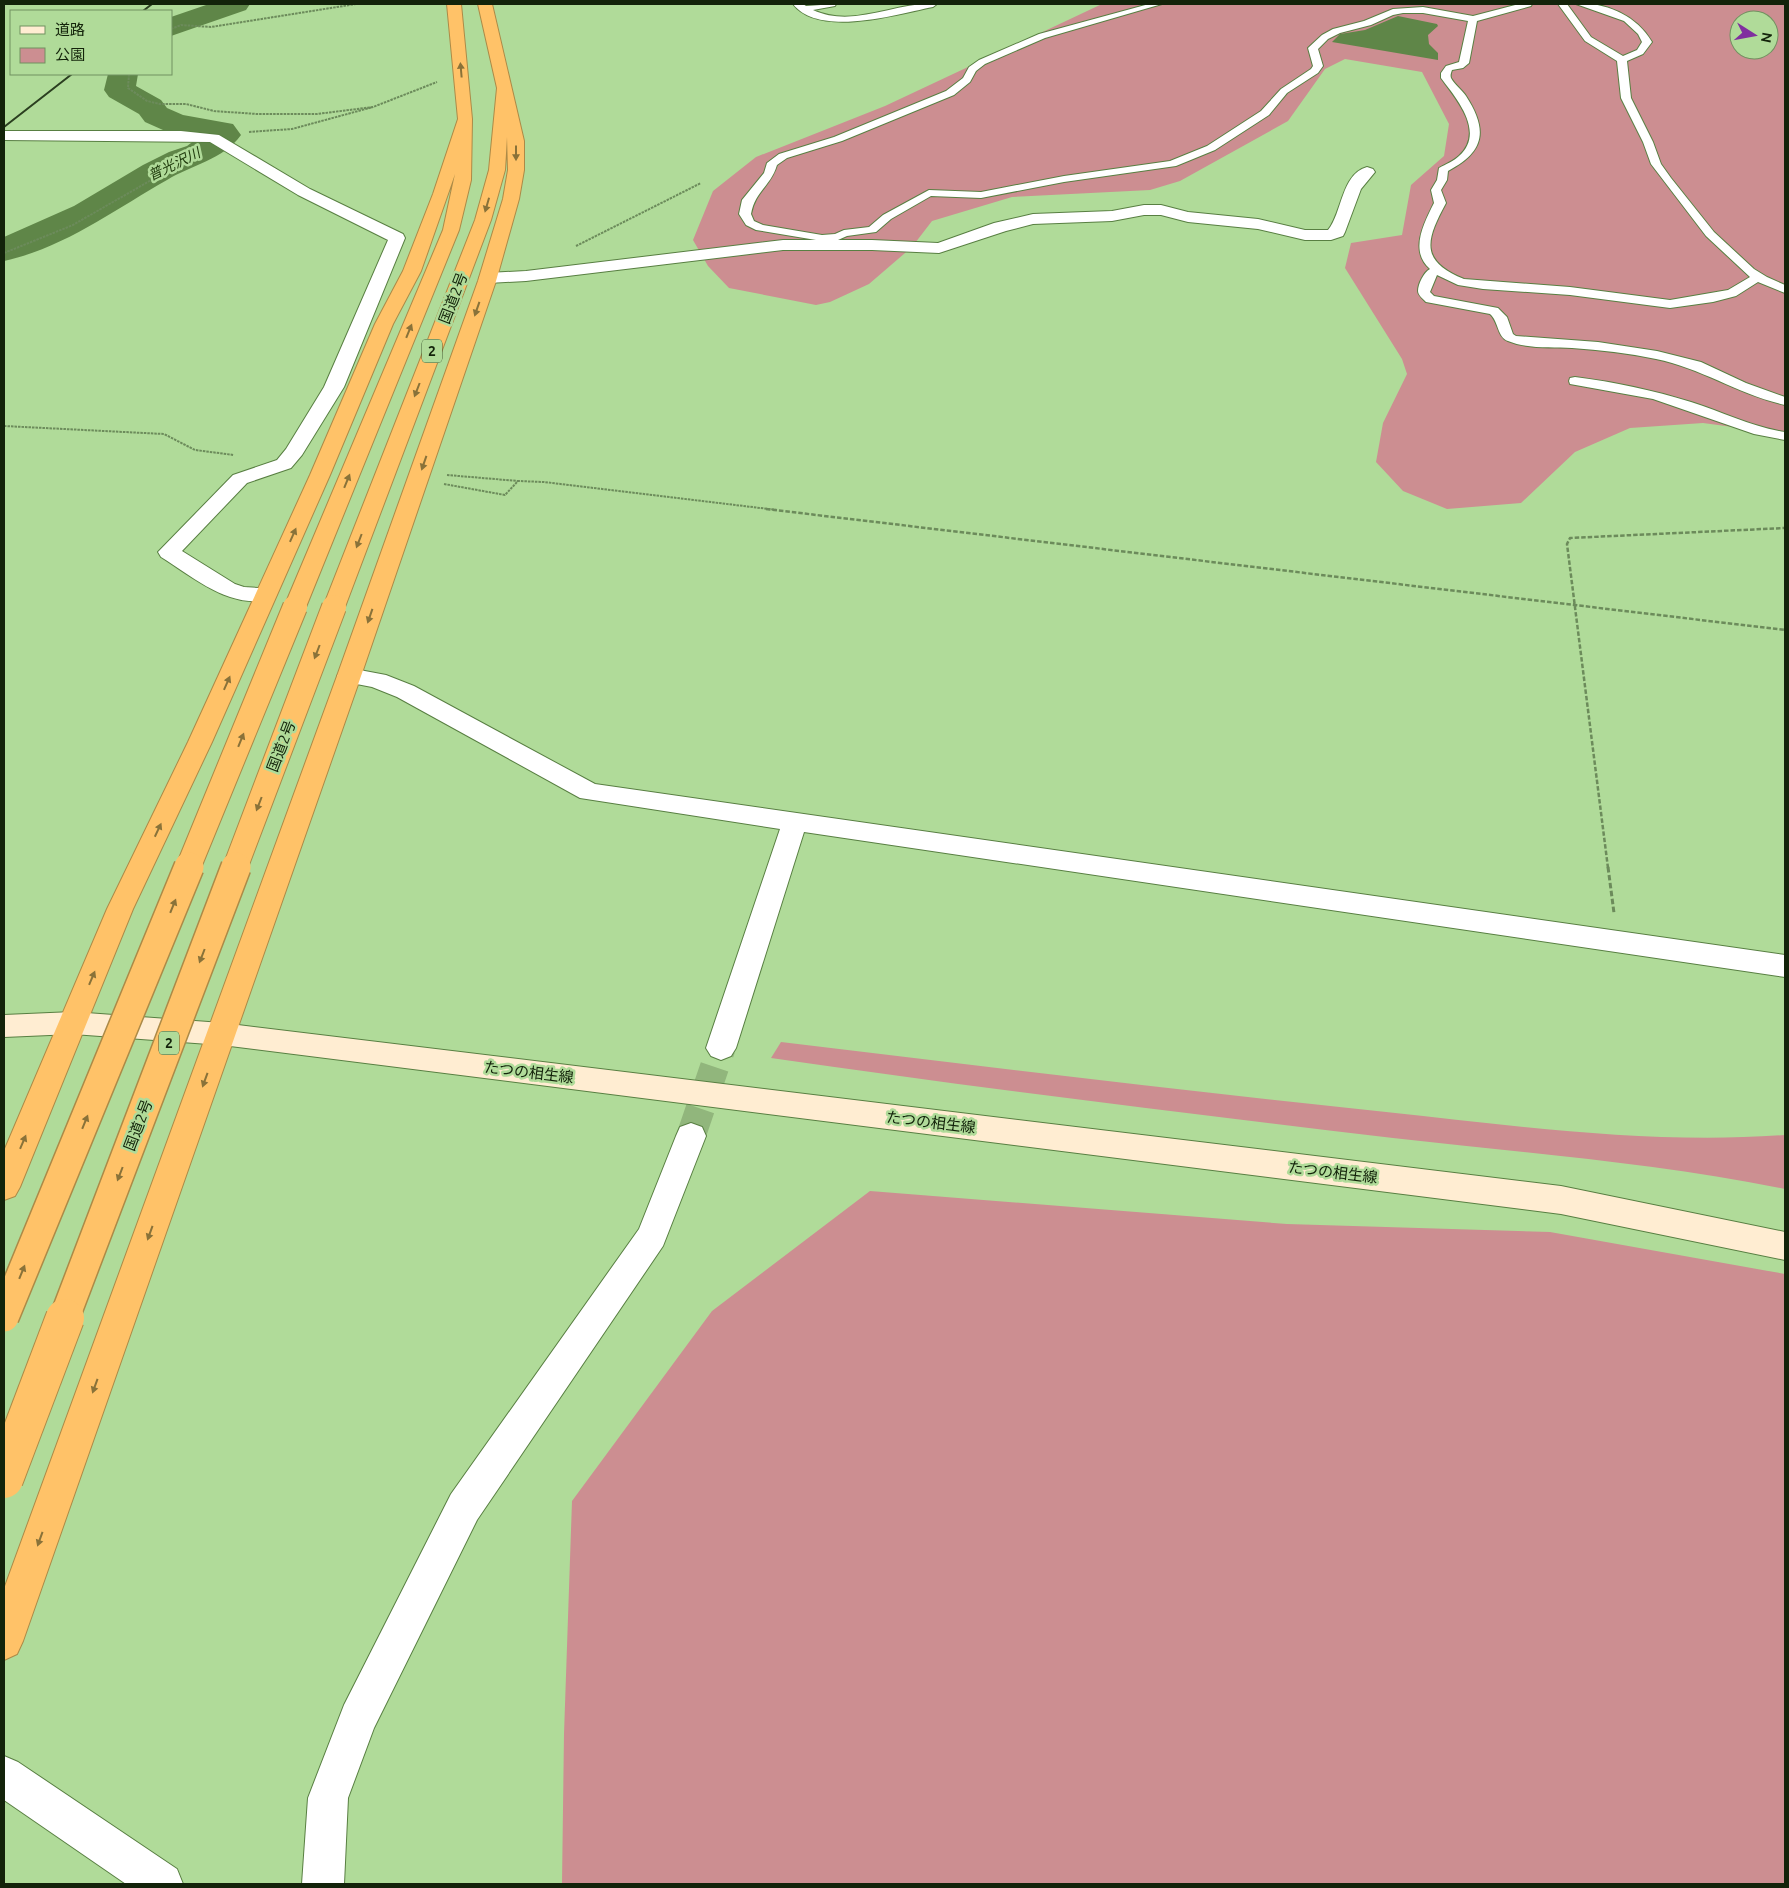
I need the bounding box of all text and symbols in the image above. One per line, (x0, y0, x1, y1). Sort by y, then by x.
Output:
legend (10, 10, 172, 75)
north arrow (1729, 10, 1779, 60)
text: 道路 (55, 21, 85, 38)
text: N (1758, 31, 1776, 44)
text: 公園 (55, 46, 85, 63)
one-way arrow (457, 62, 465, 78)
water label: 普光沢川 (145, 144, 204, 183)
one-way arrow (512, 145, 520, 161)
one-way arrow (482, 197, 490, 212)
street label: 国道2号 (435, 270, 471, 326)
one-way arrow (473, 302, 480, 317)
one-way arrow (405, 324, 413, 338)
road number: 2 (422, 340, 442, 362)
one-way arrow (413, 382, 421, 397)
one-way arrow (420, 456, 428, 471)
one-way arrow (343, 474, 351, 488)
one-way arrow (290, 528, 298, 542)
one-way arrow (355, 534, 362, 549)
one-way arrow (366, 609, 373, 624)
one-way arrow (313, 645, 320, 660)
one-way arrow (223, 676, 231, 690)
street label: 国道2号 (263, 718, 299, 774)
one-way arrow (237, 732, 245, 747)
one-way arrow (255, 797, 263, 812)
one-way arrow (154, 823, 162, 837)
one-way arrow (170, 899, 177, 914)
one-way arrow (198, 949, 205, 964)
one-way arrow (88, 971, 96, 986)
road number: 2 (159, 1032, 179, 1054)
street label: たつの相生線 (483, 1058, 575, 1086)
one-way arrow (201, 1072, 208, 1087)
street label: 国道2号 (120, 1097, 156, 1153)
street label: たつの相生線 (885, 1108, 977, 1136)
one-way arrow (81, 1114, 89, 1129)
one-way arrow (19, 1135, 27, 1149)
street label: たつの相生線 (1287, 1158, 1379, 1186)
one-way arrow (115, 1167, 123, 1181)
one-way arrow (146, 1225, 153, 1240)
one-way arrow (19, 1265, 27, 1279)
one-way arrow (91, 1378, 98, 1393)
one-way arrow (36, 1531, 44, 1546)

